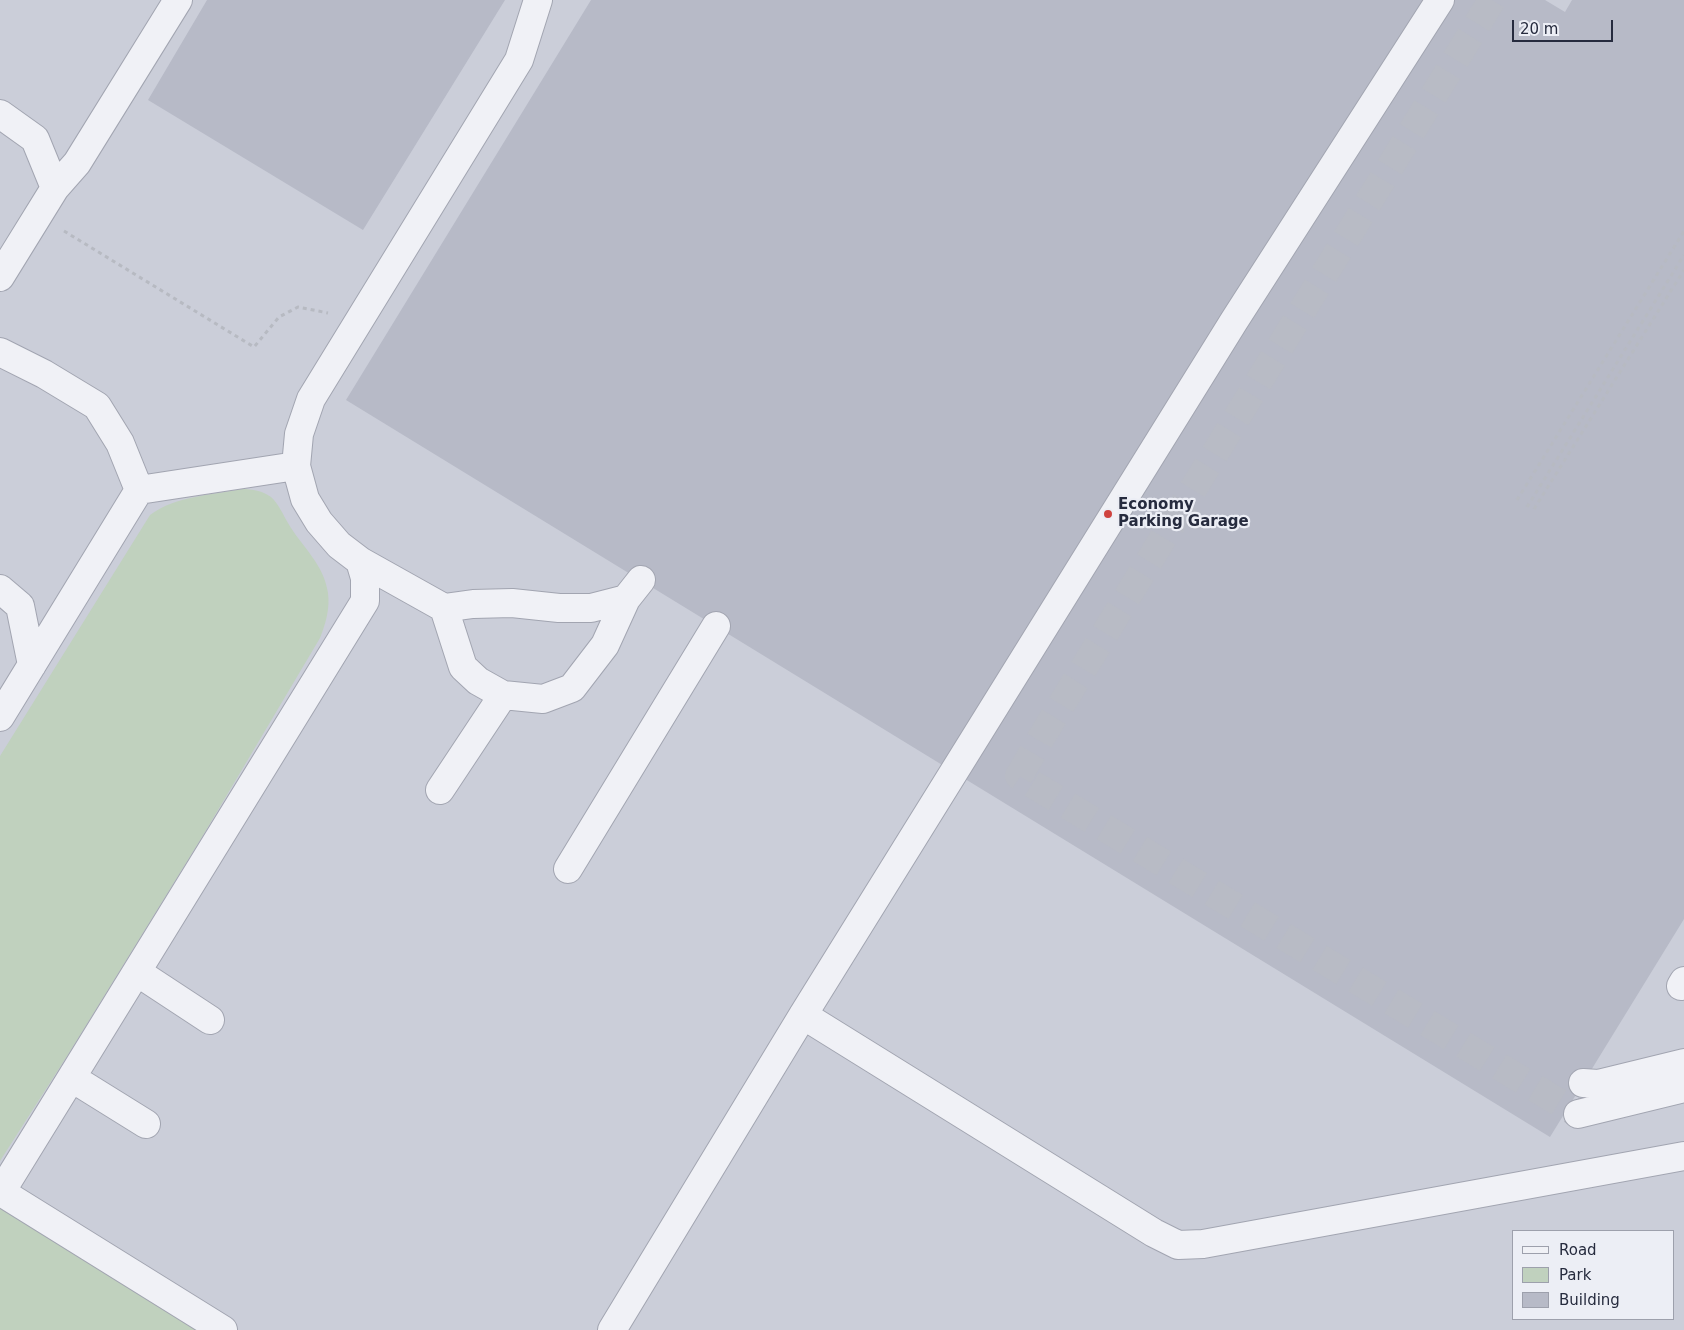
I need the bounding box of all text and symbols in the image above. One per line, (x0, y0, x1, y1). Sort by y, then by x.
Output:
scale bar (1514, 10, 1615, 42)
text: 20 m (1520, 20, 1558, 38)
place label: Economy Parking Garage (1118, 496, 1249, 531)
marker: Economy Parking Garage (1102, 508, 1114, 520)
legend (1512, 1230, 1674, 1320)
text: Road (1559, 1241, 1597, 1259)
text: Park (1559, 1266, 1591, 1284)
text: Building (1559, 1291, 1620, 1309)

